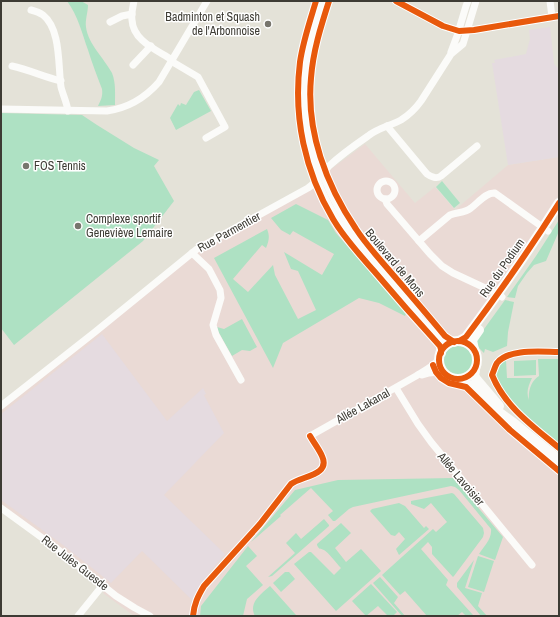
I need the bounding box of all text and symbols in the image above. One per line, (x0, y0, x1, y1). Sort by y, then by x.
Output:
place label: Badminton et Squash de l'Arbonnoise (165, 9, 260, 39)
marker: Badminton et Squash de l'Arbonnoise (263, 19, 273, 29)
place label: FOS Tennis (34, 158, 86, 174)
marker: FOS Tennis (21, 161, 31, 171)
street label: Rue Parmentier (195, 208, 264, 256)
place label: Complexe sportif Geneviève Lemaire (86, 211, 172, 241)
marker: Complexe sportif Geneviève Lemaire (73, 221, 83, 231)
street label: Boulevard de Mons (362, 225, 428, 301)
street label: Rue du Podium (476, 235, 528, 301)
street label: Allée Lakanal (332, 385, 393, 428)
street label: Allée Lavoisier (433, 448, 489, 510)
street label: Rue Jules Guesde (38, 532, 112, 594)

